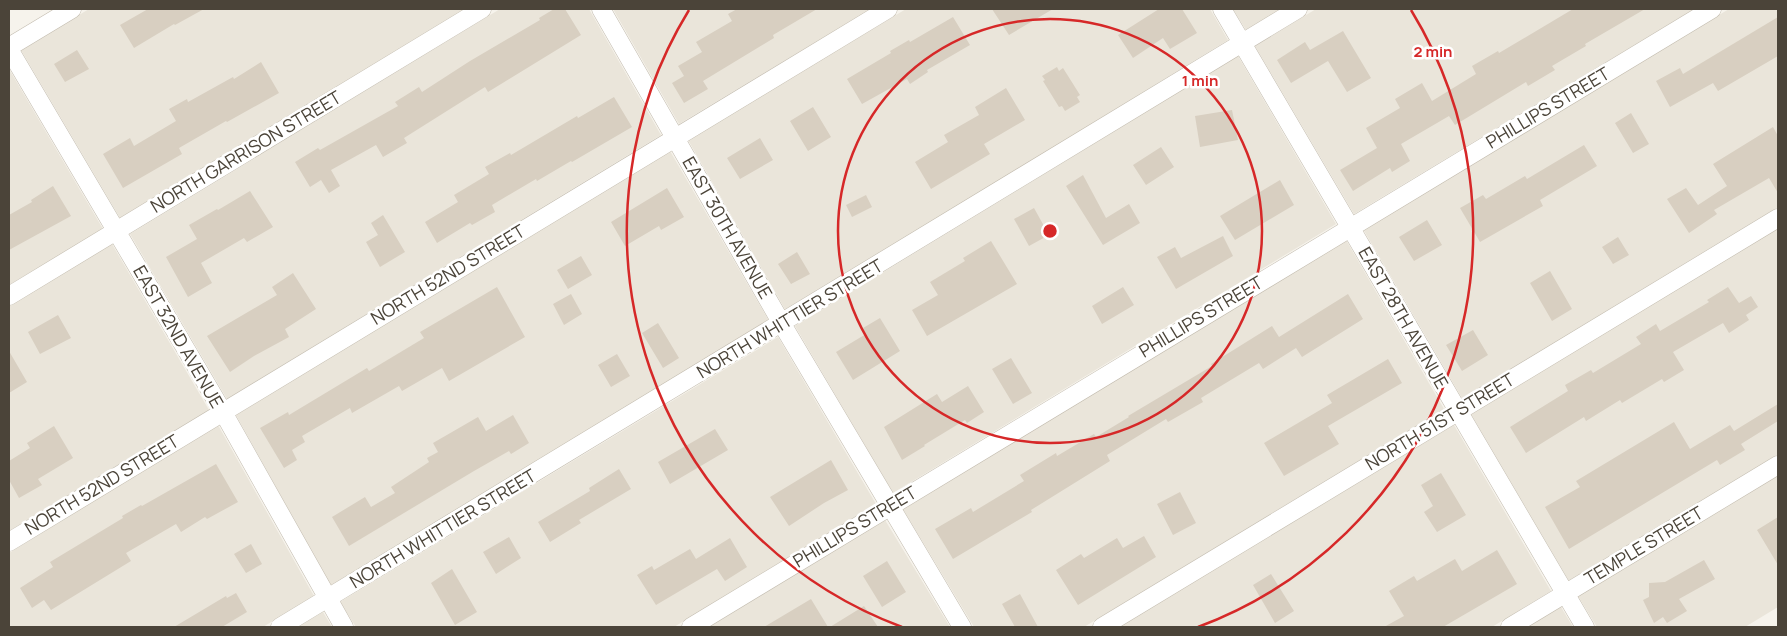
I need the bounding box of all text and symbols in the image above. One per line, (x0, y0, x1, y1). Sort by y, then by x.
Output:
text: 2 min (1413, 41, 1453, 62)
street label: PHILLIPS STREET (1481, 61, 1614, 153)
text: 1 min (1182, 70, 1218, 91)
street label: NORTH GARRISON STREET (146, 84, 346, 218)
street label: EAST 30TH AVENUE (677, 152, 778, 303)
street label: NORTH 52ND STREET (366, 218, 529, 330)
centre of rings (1041, 222, 1059, 240)
street label: EAST 28TH AVENUE (1353, 242, 1454, 393)
street label: NORTH WHITTIER STREET (692, 253, 887, 383)
street label: EAST 32ND AVENUE (128, 261, 229, 412)
street label: PHILLIPS STREET (1134, 270, 1267, 362)
street label: NORTH 51ST STREET (1360, 367, 1519, 475)
street label: NORTH 52ND STREET (20, 428, 183, 540)
street label: NORTH WHITTIER STREET (345, 463, 540, 593)
street label: PHILLIPS STREET (788, 480, 921, 572)
street label: TEMPLE STREET (1580, 500, 1708, 590)

